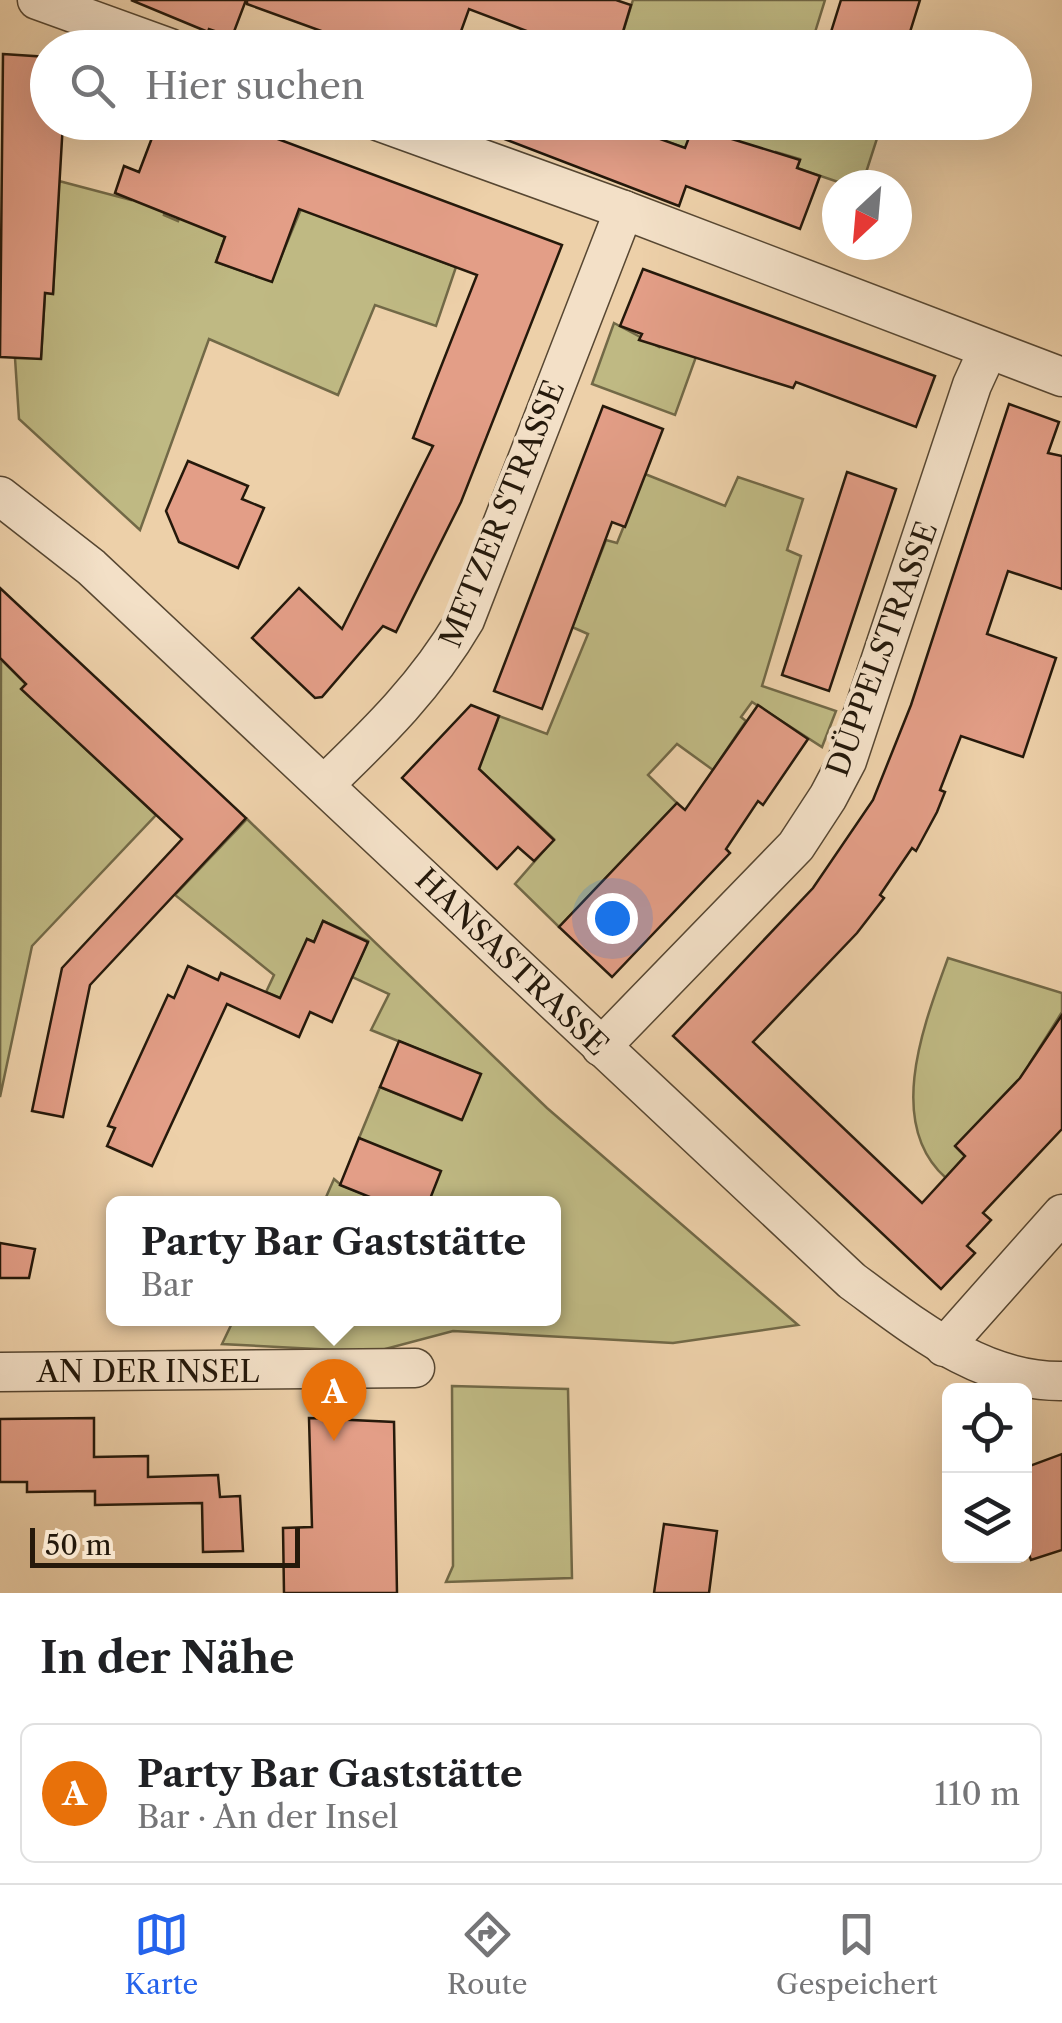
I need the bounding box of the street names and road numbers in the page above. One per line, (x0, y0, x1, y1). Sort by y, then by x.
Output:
street label: METZER STRASSE (432, 375, 572, 653)
street label: DÜPPELSTRASSE (819, 517, 945, 781)
street label: HANSASTRASSE (408, 861, 616, 1063)
street label: AN DER INSEL (36, 1353, 260, 1390)

